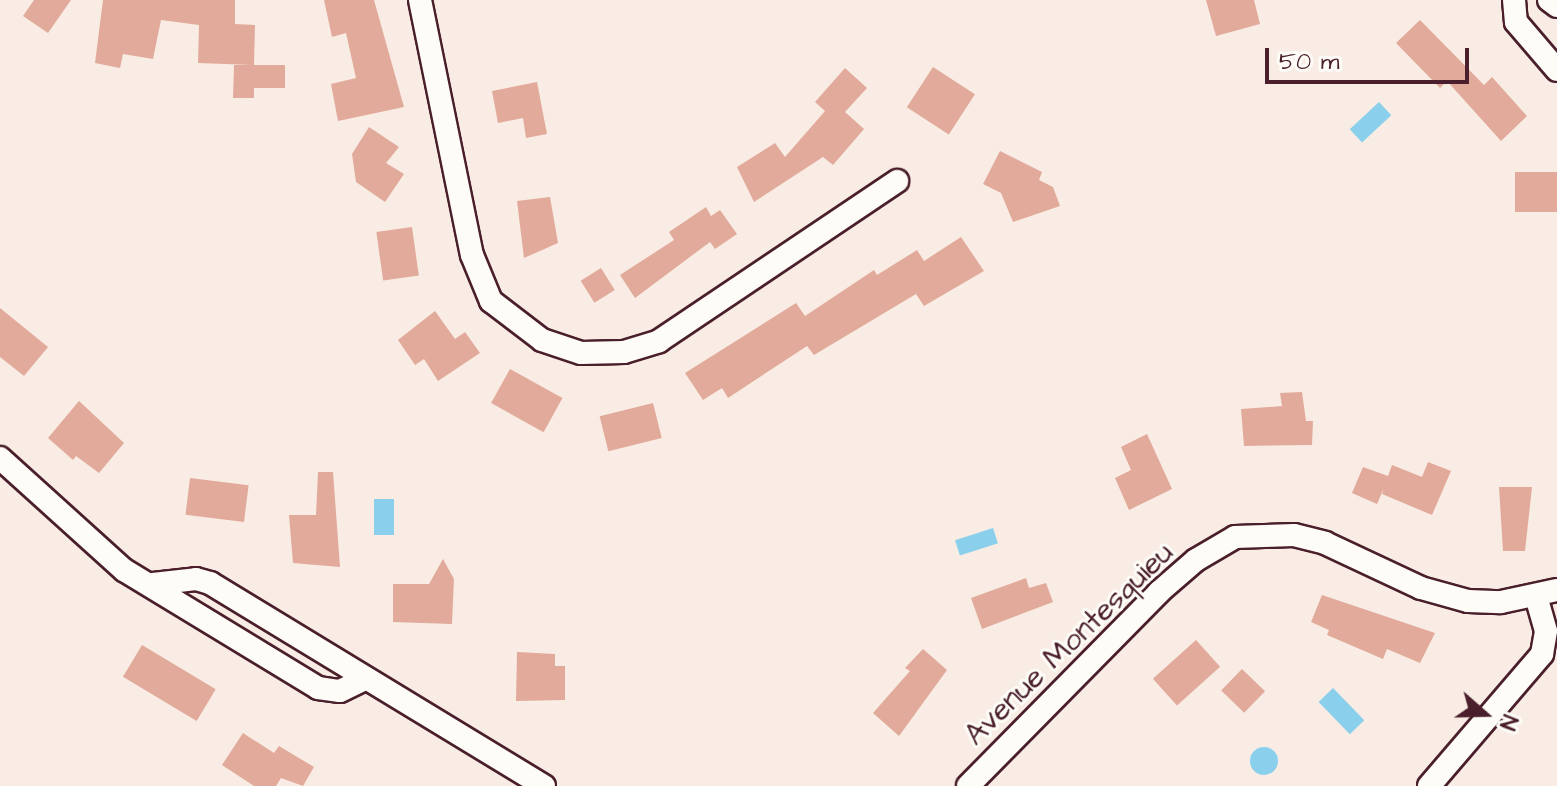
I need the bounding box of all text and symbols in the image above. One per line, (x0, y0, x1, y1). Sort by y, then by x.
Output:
scale bar (1269, 32, 1473, 82)
text: 50 m (1279, 45, 1339, 79)
street label: Avenue Montesquieu (957, 535, 1181, 753)
north arrow (1445, 674, 1525, 754)
text: N (1491, 711, 1525, 734)

